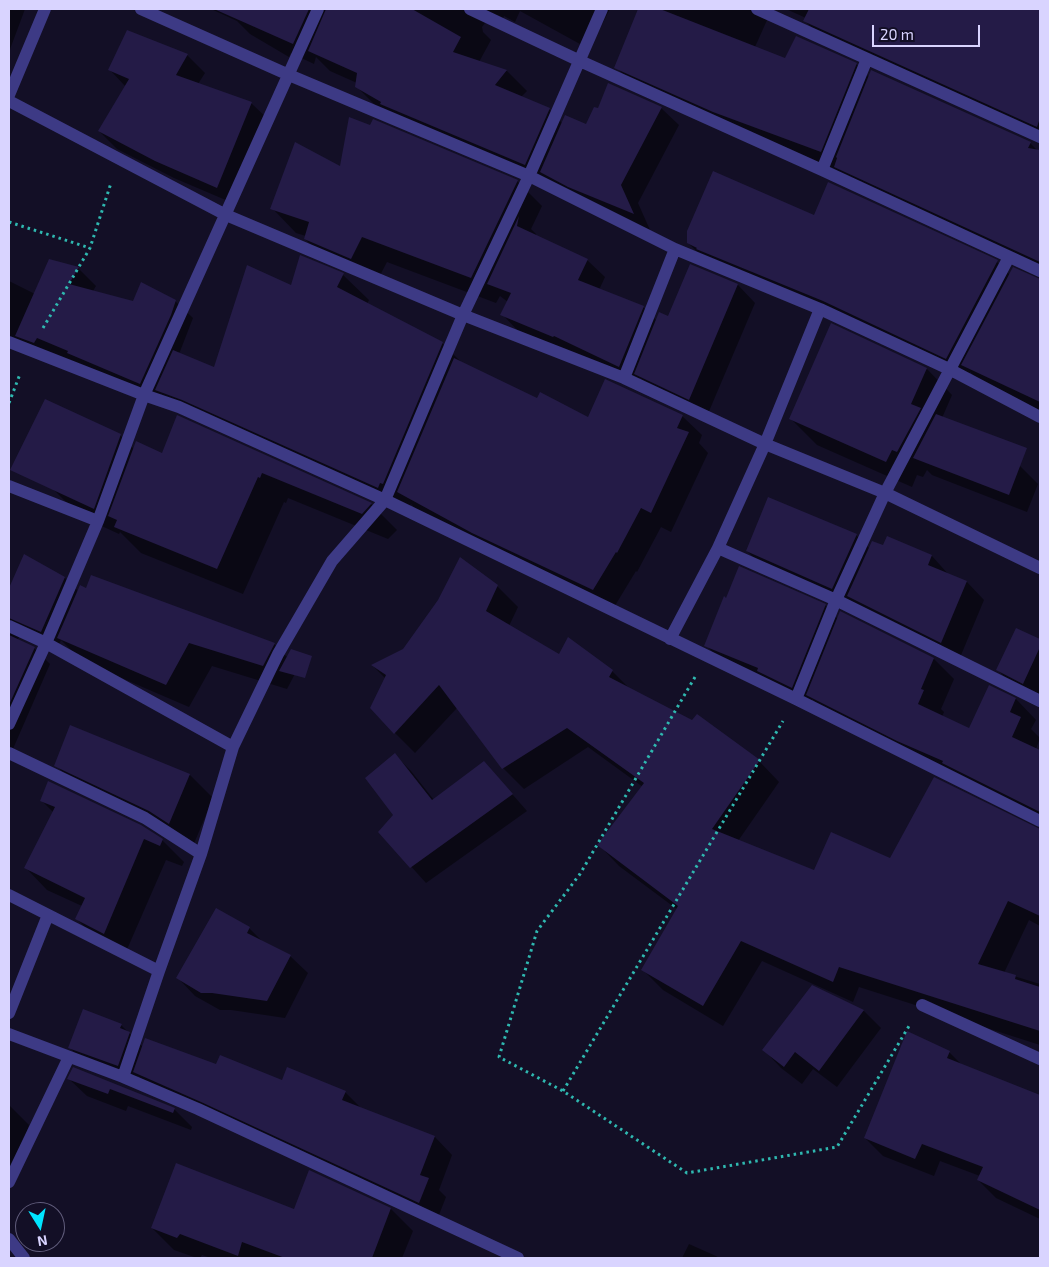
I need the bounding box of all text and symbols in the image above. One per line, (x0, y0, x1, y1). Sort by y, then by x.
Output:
scale bar (874, 15, 982, 47)
text: 20 m (880, 25, 914, 43)
north arrow (15, 1202, 65, 1252)
text: N (36, 1232, 49, 1251)

